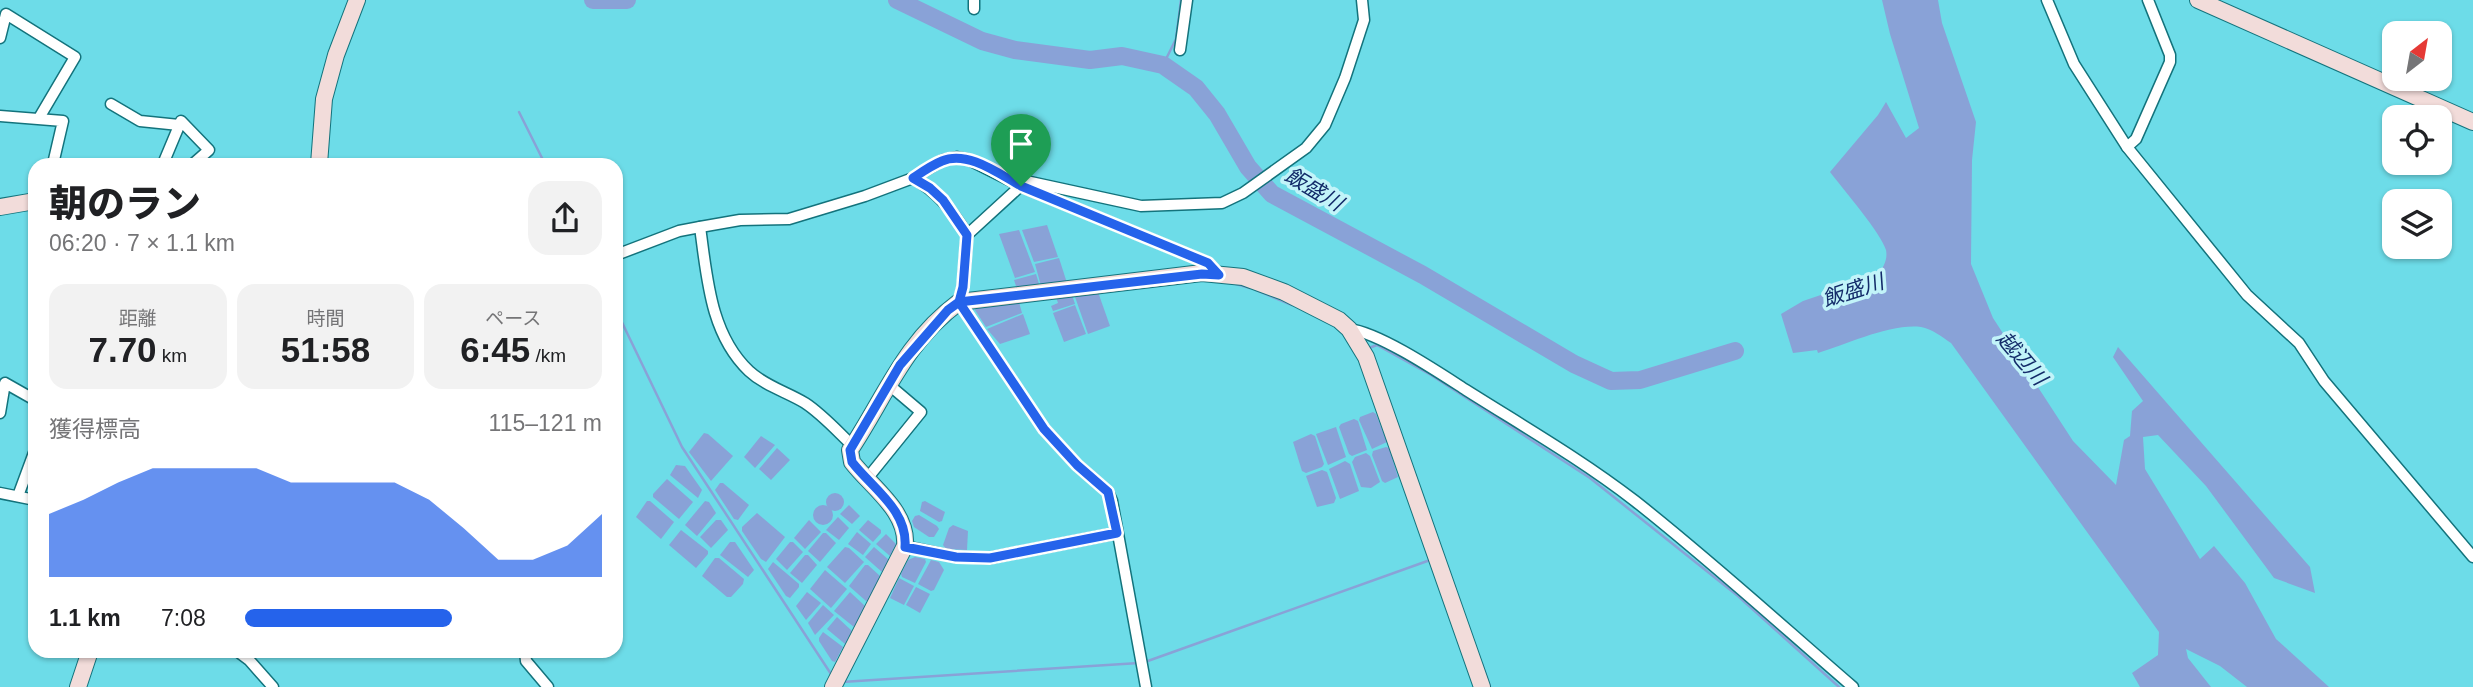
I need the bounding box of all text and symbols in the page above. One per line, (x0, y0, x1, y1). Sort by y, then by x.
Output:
north arrow (2382, 21, 2452, 91)
map controls (2382, 21, 2452, 259)
button: locate (2382, 105, 2452, 175)
pin (991, 114, 1051, 186)
icon: arrive (1002, 125, 1040, 163)
water label: 飯盛川 (1281, 163, 1349, 216)
button: share (528, 181, 602, 255)
text: 朝のラン (49, 183, 201, 225)
button: layers (2382, 189, 2452, 259)
text: 06:20 · 7 × 1.1 km (49, 230, 235, 256)
water label: 飯盛川 (1819, 269, 1888, 311)
text: 距離 (119, 308, 157, 329)
text: 時間 (306, 308, 345, 329)
text: ペース (485, 308, 541, 329)
water label: 越辺川 (1993, 327, 2053, 391)
text: 7.70 (88, 330, 157, 369)
text: 51:58 (281, 330, 370, 369)
text: 6:45 (460, 330, 530, 369)
text: km (157, 345, 187, 366)
text: /km (530, 345, 566, 366)
text: 115–121 m (489, 410, 602, 436)
text: 獲得標高 (49, 416, 141, 442)
text: 1.1 km (49, 605, 121, 631)
text: 7:08 (161, 605, 206, 631)

